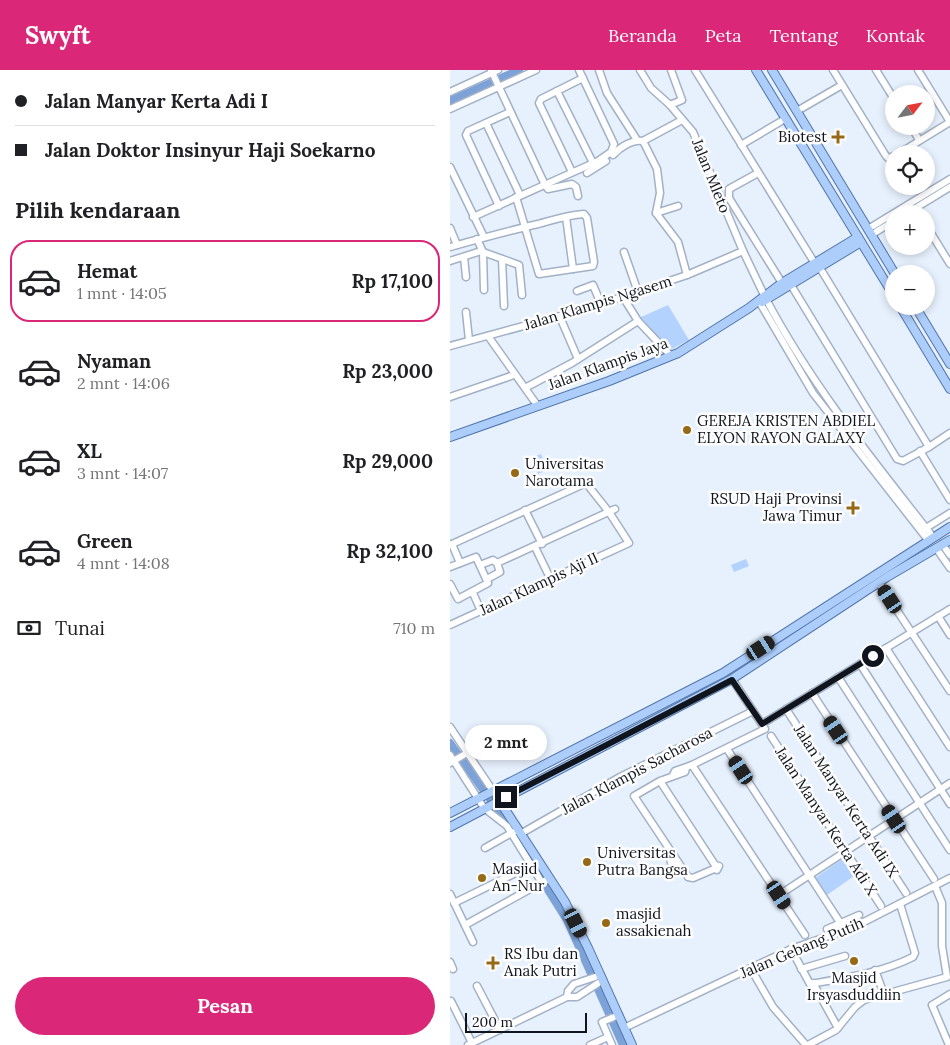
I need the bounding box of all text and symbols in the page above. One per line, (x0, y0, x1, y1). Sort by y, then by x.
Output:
text: Swyft (25, 20, 91, 51)
text: Beranda (608, 24, 677, 47)
text: Peta (705, 24, 741, 47)
text: Tentang (769, 24, 838, 47)
text: Kontak (866, 24, 925, 47)
north arrow (885, 85, 935, 135)
map controls (885, 85, 935, 315)
text: Jalan Manyar Kerta Adi I (45, 89, 268, 113)
place label: Biotest (778, 127, 827, 146)
marker: Biotest (831, 130, 845, 144)
street label: Jalan Mleto (688, 135, 735, 216)
text: Jalan Doktor Insinyur Haji Soekarno (45, 138, 375, 162)
button: locate (885, 145, 935, 195)
text: Pilih kendaraan (15, 196, 180, 224)
button: + (885, 205, 935, 255)
icon: car (17, 259, 62, 304)
text: Hemat (77, 259, 137, 283)
button: − (885, 265, 935, 315)
text: Rp 17,100 (352, 269, 433, 293)
street label: Jalan Klampis Ngasem (521, 271, 674, 334)
text: 1 mnt · 14:05 (77, 283, 167, 303)
street label: Jalan Klampis Jaya (544, 333, 671, 394)
icon: car (17, 349, 62, 394)
text: Nyaman (77, 349, 151, 373)
text: Rp 23,000 (342, 359, 433, 383)
text: 2 mnt · 14:06 (77, 373, 170, 393)
place label: GEREJA KRISTEN ABDIEL ELYON RAYON GALAXY (697, 411, 875, 447)
marker: GEREJA KRISTEN ABDIEL ELYON RAYON GALAXY (681, 424, 693, 436)
icon: car (17, 439, 62, 484)
text: XL (77, 439, 102, 463)
text: Rp 29,000 (342, 449, 433, 473)
place label: Universitas Narotama (525, 454, 604, 490)
text: 3 mnt · 14:07 (77, 463, 168, 483)
marker: Universitas Narotama (509, 467, 521, 479)
place label: RSUD Haji Provinsi Jawa Timur (710, 489, 842, 525)
marker: RSUD Haji Provinsi Jawa Timur (846, 501, 860, 515)
icon: car (17, 529, 62, 574)
text: Green (77, 529, 133, 553)
text: Rp 32,100 (346, 539, 433, 563)
street label: Jalan Klampis Aji II (475, 548, 601, 620)
text: 4 mnt · 14:08 (77, 553, 170, 573)
car (875, 582, 904, 616)
icon: cash (15, 614, 43, 642)
text: Tunai (55, 616, 105, 640)
text: 710 m (393, 618, 435, 638)
car (744, 634, 777, 662)
route start (862, 645, 884, 667)
car (821, 713, 850, 747)
street label: Jalan Manyar Kerta Adi IX (789, 720, 903, 881)
street label: Jalan Klampis Sacharosa (557, 723, 716, 819)
callout: 2 mnt (465, 724, 547, 760)
text: 2 mnt (484, 732, 528, 752)
street label: Jalan Manyar Kerta Adi X (771, 742, 882, 899)
car (726, 753, 755, 787)
route end (495, 786, 517, 808)
car (879, 802, 908, 836)
place label: Universitas Putra Bangsa (597, 843, 688, 879)
marker: Universitas Putra Bangsa (581, 856, 593, 868)
place label: Masjid An-Nur (491, 859, 545, 895)
marker: Masjid An-Nur (476, 872, 488, 884)
car (764, 878, 793, 912)
place label: masjid assakienah (616, 904, 692, 940)
car (562, 906, 589, 940)
street label: Jalan Gebang Putih (736, 913, 866, 983)
marker: masjid assakienah (600, 917, 612, 929)
place label: RS Ibu dan Anak Putri (503, 944, 578, 980)
marker: Masjid Irsyasduddiin (848, 955, 860, 967)
marker: RS Ibu dan Anak Putri (486, 956, 500, 970)
place label: Masjid Irsyasduddiin (807, 968, 901, 1004)
button: Pesan (15, 977, 435, 1035)
scale bar (465, 1010, 588, 1033)
text: 200 m (472, 1013, 513, 1031)

